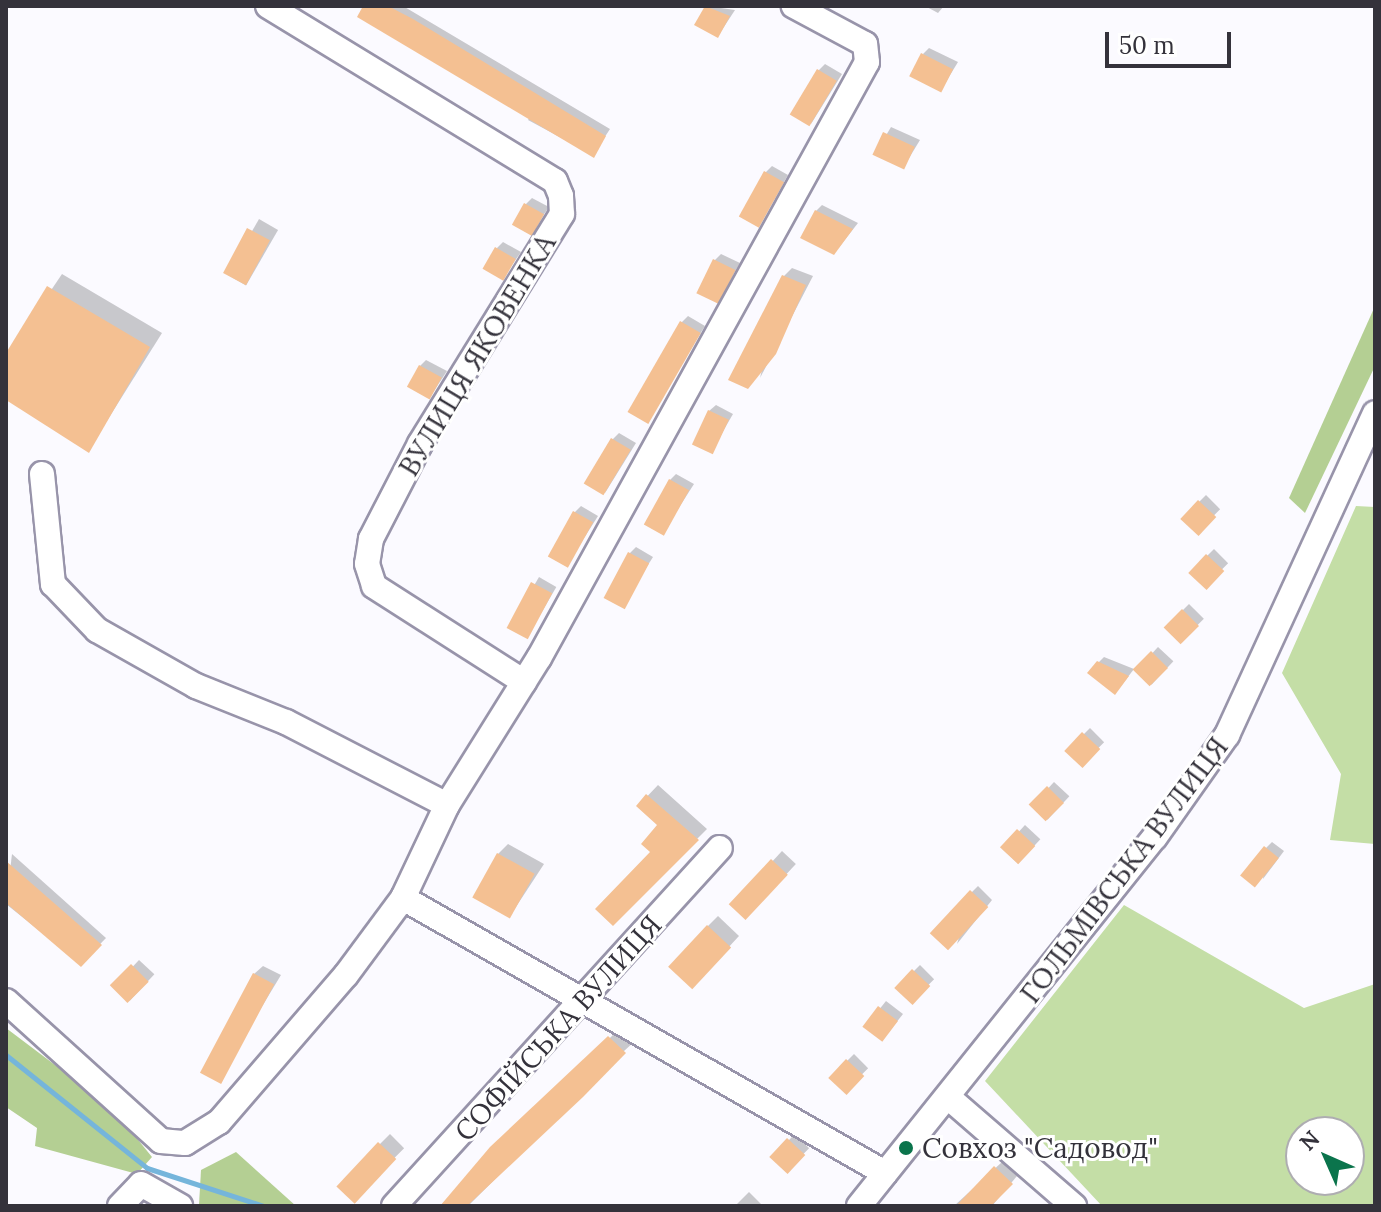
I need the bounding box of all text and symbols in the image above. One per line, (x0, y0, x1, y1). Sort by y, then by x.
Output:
scale bar (1109, 16, 1235, 66)
text: 50 m (1119, 30, 1175, 61)
street label: ВУЛИЦЯ ЯКОВЕНКА (392, 228, 562, 482)
street label: ГОЛЬМІВСЬКА ВУЛИЦЯ (1013, 731, 1235, 1009)
street label: СОФІЙСЬКА ВУЛИЦЯ (448, 908, 668, 1148)
north arrow (1285, 1116, 1365, 1196)
text: N (1294, 1125, 1325, 1156)
place label: Совхоз "Садовод" (922, 1131, 1158, 1165)
marker: Совхоз "Садовод" (897, 1139, 915, 1157)

